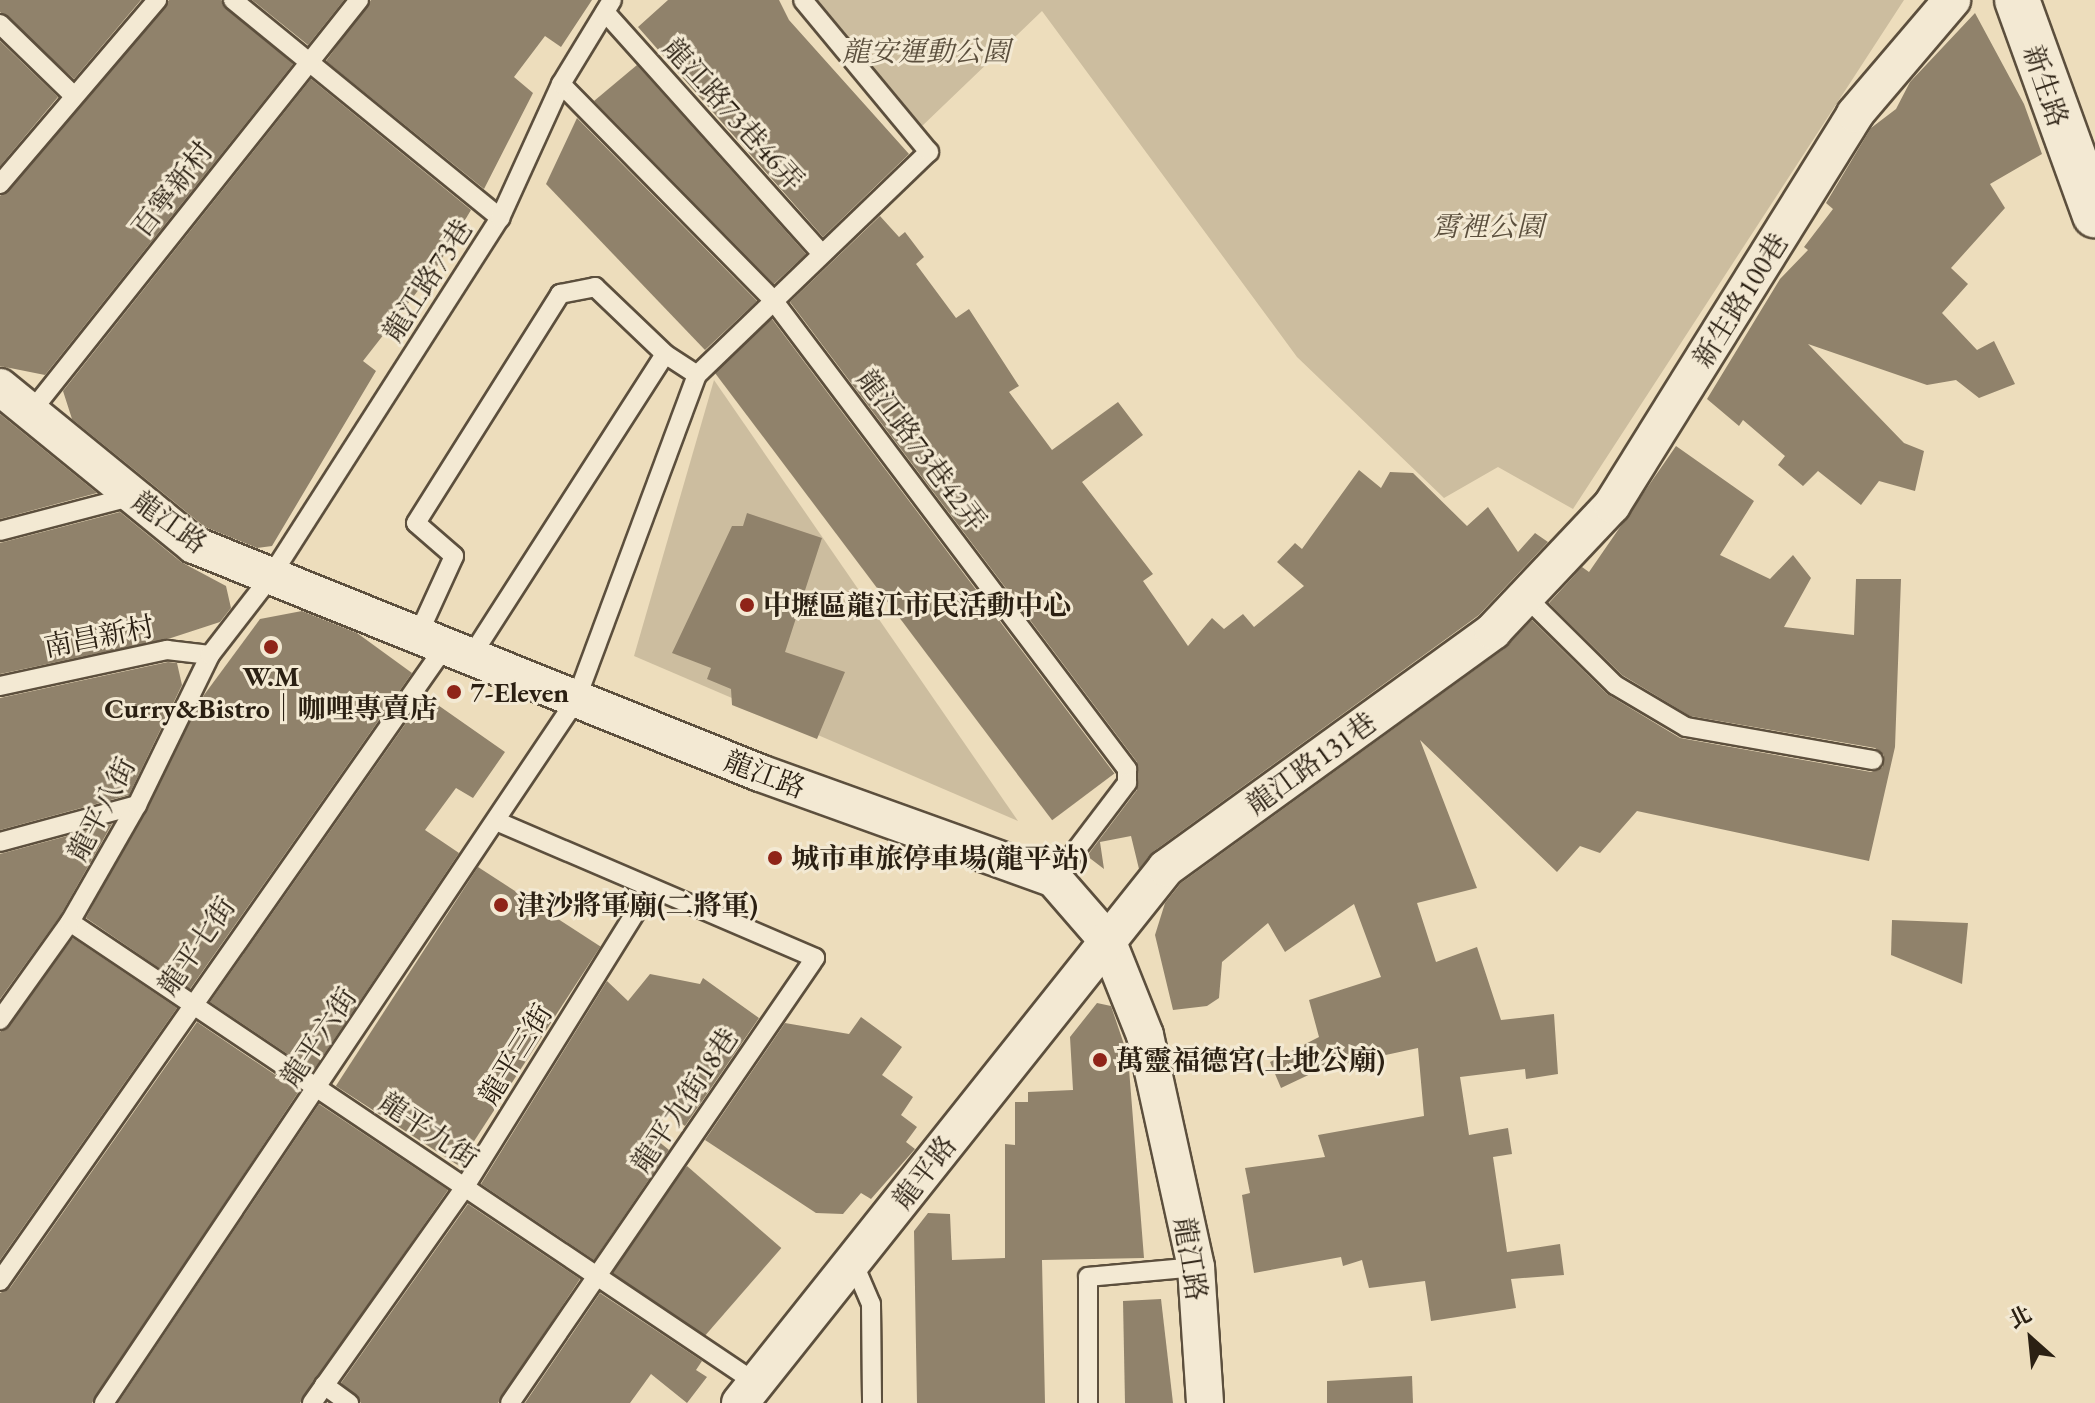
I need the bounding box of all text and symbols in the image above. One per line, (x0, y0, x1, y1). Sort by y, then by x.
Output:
street label: 龍江路73巷46弄 (657, 31, 811, 197)
park label: 龍安運動公園 (842, 34, 1010, 68)
street label: 新生路 (2016, 41, 2076, 131)
street label: 百寧新村 (124, 135, 220, 243)
park label: 霄裡公園 (1432, 209, 1544, 243)
street label: 龍江路73巷 (375, 213, 479, 347)
street label: 新生路100巷 (1685, 227, 1795, 373)
street label: 龍江路73巷42弄 (850, 363, 994, 537)
street label: 龍江路 (126, 484, 214, 560)
place label: 中壢區龍江市民活動中心 (763, 588, 1071, 622)
marker: 中壢區龍江市民活動中心 (738, 596, 756, 614)
street label: 南昌新村 (41, 609, 157, 663)
marker: W.M Curry&Bistro｜咖哩專賣店 (262, 638, 280, 656)
place label: W.M Curry&Bistro｜咖哩專賣店 (104, 659, 438, 725)
place label: 7-Eleven (470, 675, 569, 709)
marker: 7-Eleven (445, 683, 463, 701)
street label: 龍江路131巷 (1240, 705, 1382, 821)
street label: 龍江路 (720, 743, 810, 805)
street label: 龍平八街 (60, 752, 142, 866)
place label: 城市車旅停車場(龍平站) (791, 841, 1088, 875)
marker: 城市車旅停車場(龍平站) (766, 849, 784, 867)
place label: 津沙將軍廟(二將軍) (517, 888, 758, 922)
street label: 龍平七街 (150, 890, 242, 1002)
marker: 津沙將軍廟(二將軍) (492, 896, 510, 914)
street label: 龍平六街 (273, 981, 363, 1093)
street label: 龍平三街 (471, 998, 559, 1110)
street label: 龍平九街18巷 (623, 1021, 745, 1179)
place label: 萬靈福德宮(土地公廟) (1116, 1043, 1385, 1077)
marker: 萬靈福德宮(土地公廟) (1091, 1051, 1109, 1069)
street label: 龍平九街 (373, 1085, 485, 1175)
street label: 龍平路 (885, 1129, 963, 1215)
street label: 龍江路 (1168, 1215, 1214, 1303)
north arrow (1991, 1299, 2071, 1379)
text: 北 (2003, 1299, 2036, 1335)

